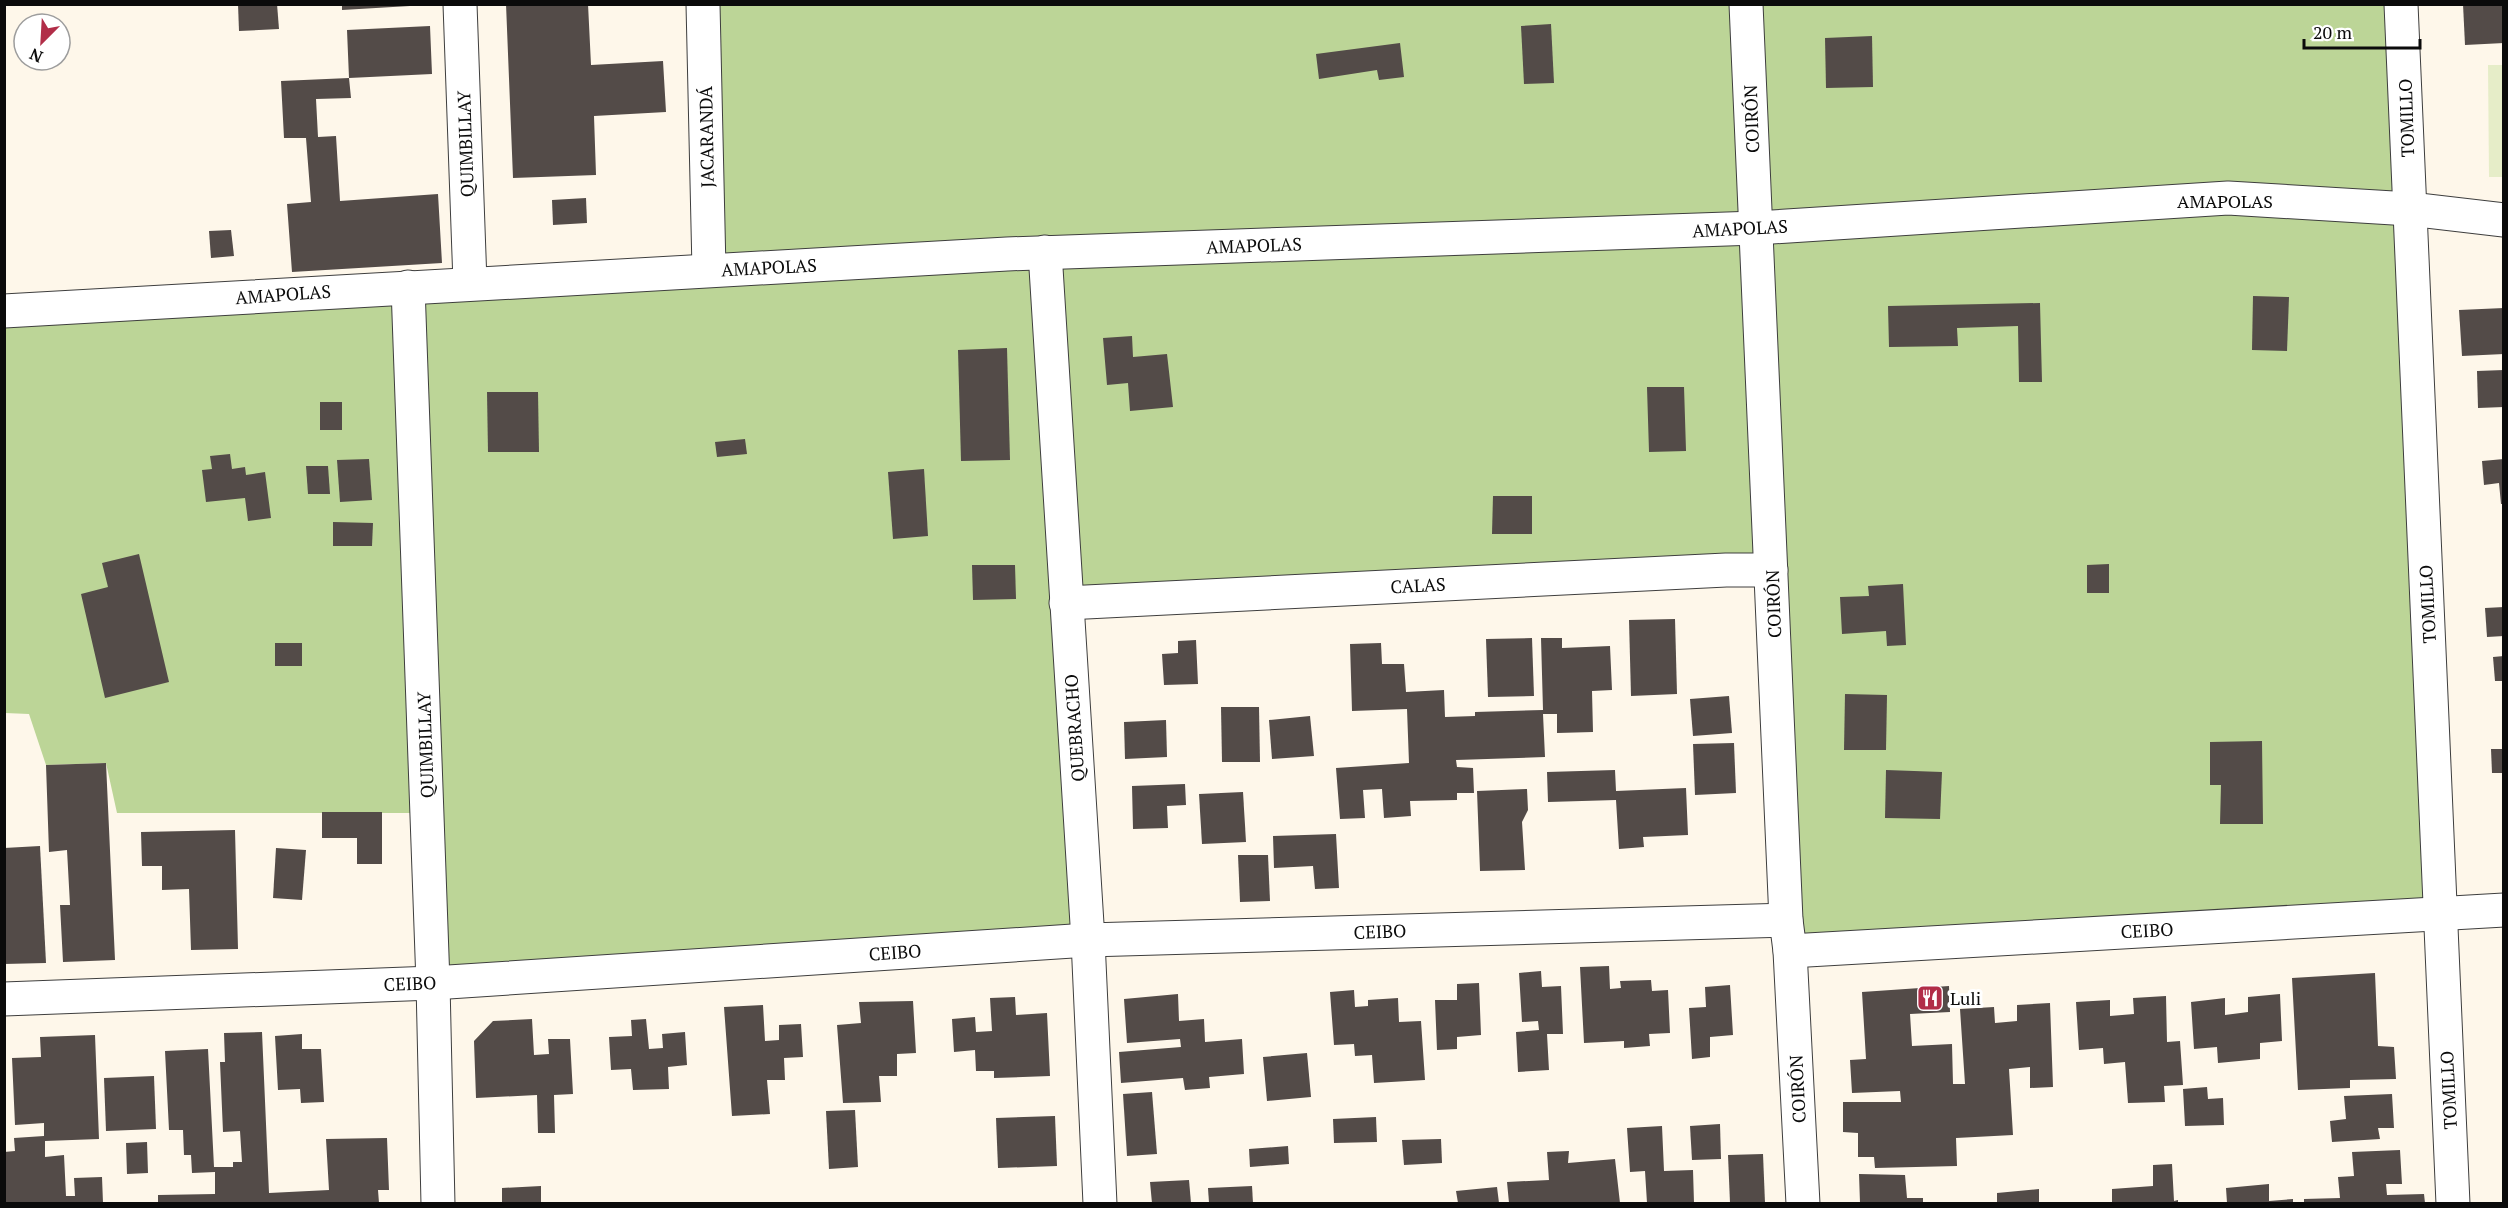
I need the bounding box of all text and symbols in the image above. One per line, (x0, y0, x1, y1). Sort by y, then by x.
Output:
north arrow (12, 12, 72, 72)
scale bar (2304, 12, 2420, 50)
text: 20 m (2313, 20, 2353, 44)
text: N (26, 43, 46, 68)
street label: TOMILLO (2393, 78, 2419, 158)
street label: COIRÓN (1738, 84, 1764, 154)
street label: JACARANDÁ (693, 85, 719, 188)
street label: QUIMBILLAY (451, 90, 479, 198)
street label: AMAPOLAS (2177, 189, 2273, 213)
street label: AMAPOLAS (1692, 214, 1788, 242)
street label: AMAPOLAS (1206, 231, 1302, 259)
street label: AMAPOLAS (721, 253, 817, 281)
street label: AMAPOLAS (234, 279, 332, 309)
street label: TOMILLO (2413, 564, 2441, 644)
street label: COIRÓN (1760, 569, 1786, 639)
street label: CALAS (1390, 572, 1446, 598)
street label: QUEBRACHO (1058, 673, 1090, 783)
street label: QUIMBILLAY (411, 691, 439, 799)
street label: CEIBO (2120, 917, 2174, 943)
street label: CEIBO (1353, 918, 1407, 944)
street label: CEIBO (868, 938, 922, 966)
street label: CEIBO (383, 970, 437, 996)
restaurant icon: Luli (1915, 983, 1945, 1013)
place label: Luli (1950, 986, 1981, 1010)
street label: TOMILLO (2434, 1050, 2462, 1130)
street label: COIRÓN (1783, 1054, 1811, 1124)

